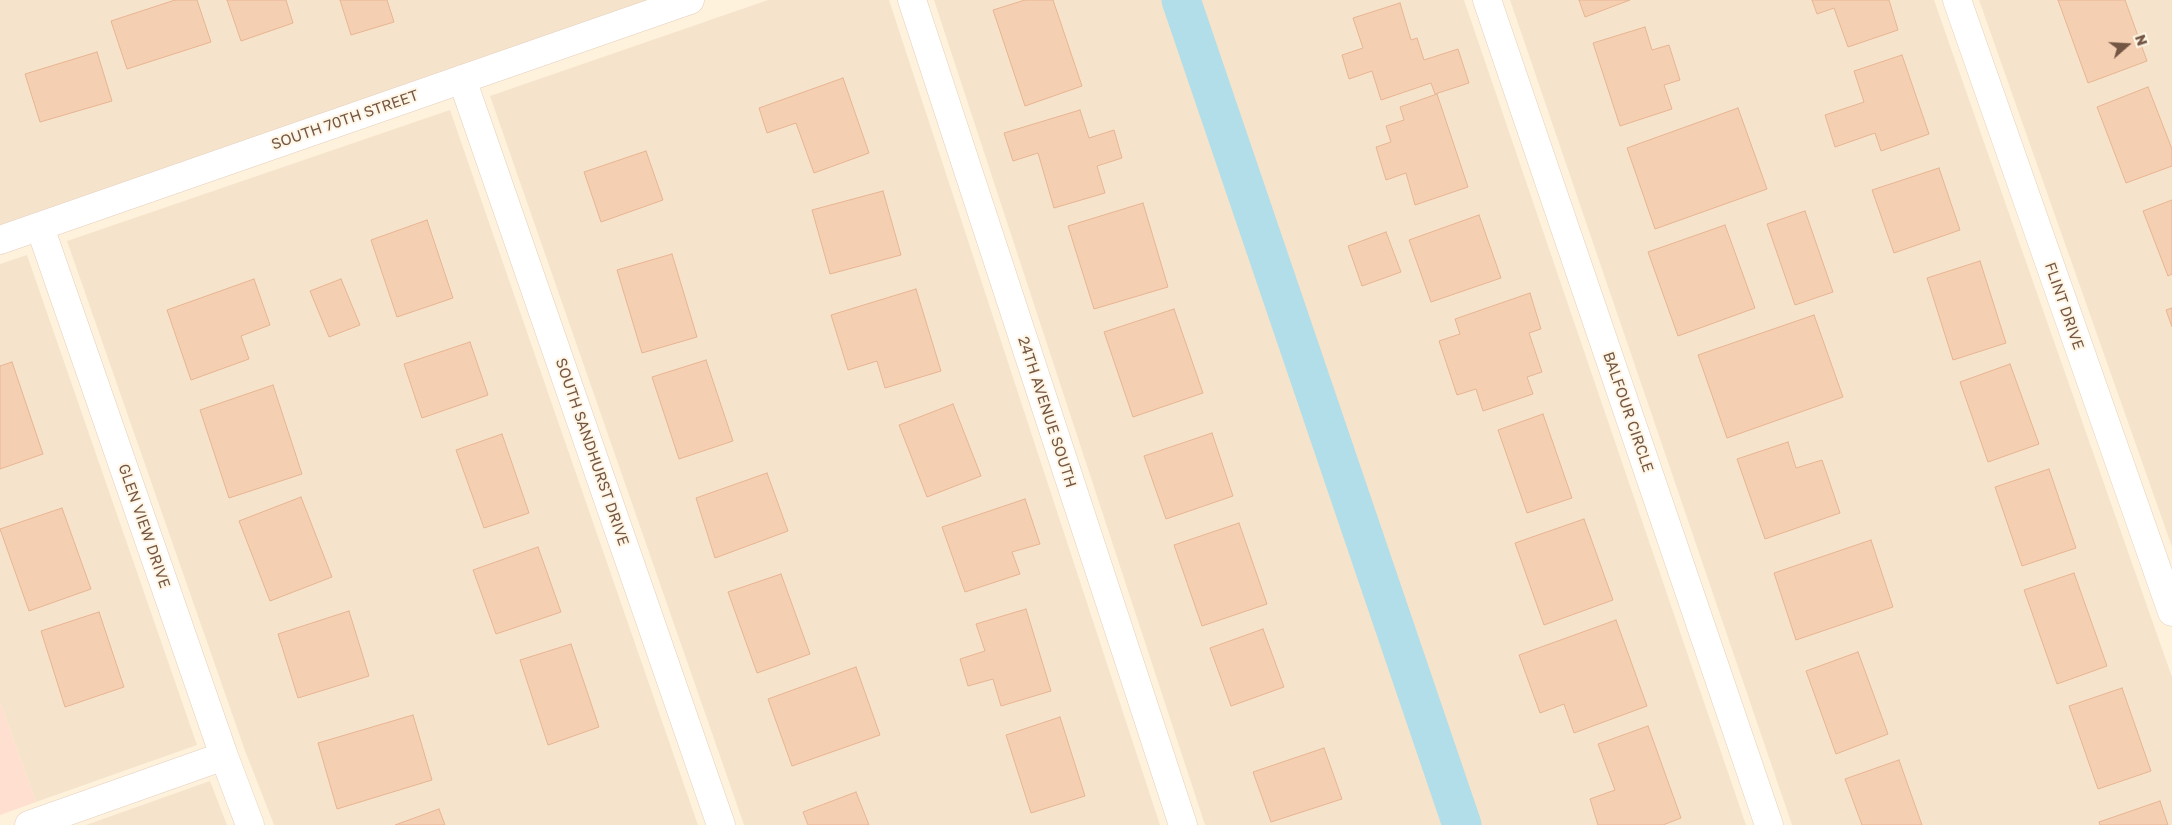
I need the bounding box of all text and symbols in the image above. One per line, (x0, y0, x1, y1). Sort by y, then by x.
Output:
north arrow (2102, 20, 2152, 70)
text: N (2132, 32, 2151, 48)
street label: SOUTH 70TH STREET (269, 86, 421, 154)
street label: FLINT DRIVE (2041, 260, 2087, 352)
street label: 24TH AVENUE SOUTH (1014, 334, 1080, 490)
street label: BALFOUR CIRCLE (1599, 349, 1657, 475)
street label: SOUTH SANDHURST DRIVE (551, 356, 633, 548)
street label: GLEN VIEW DRIVE (114, 462, 174, 590)

